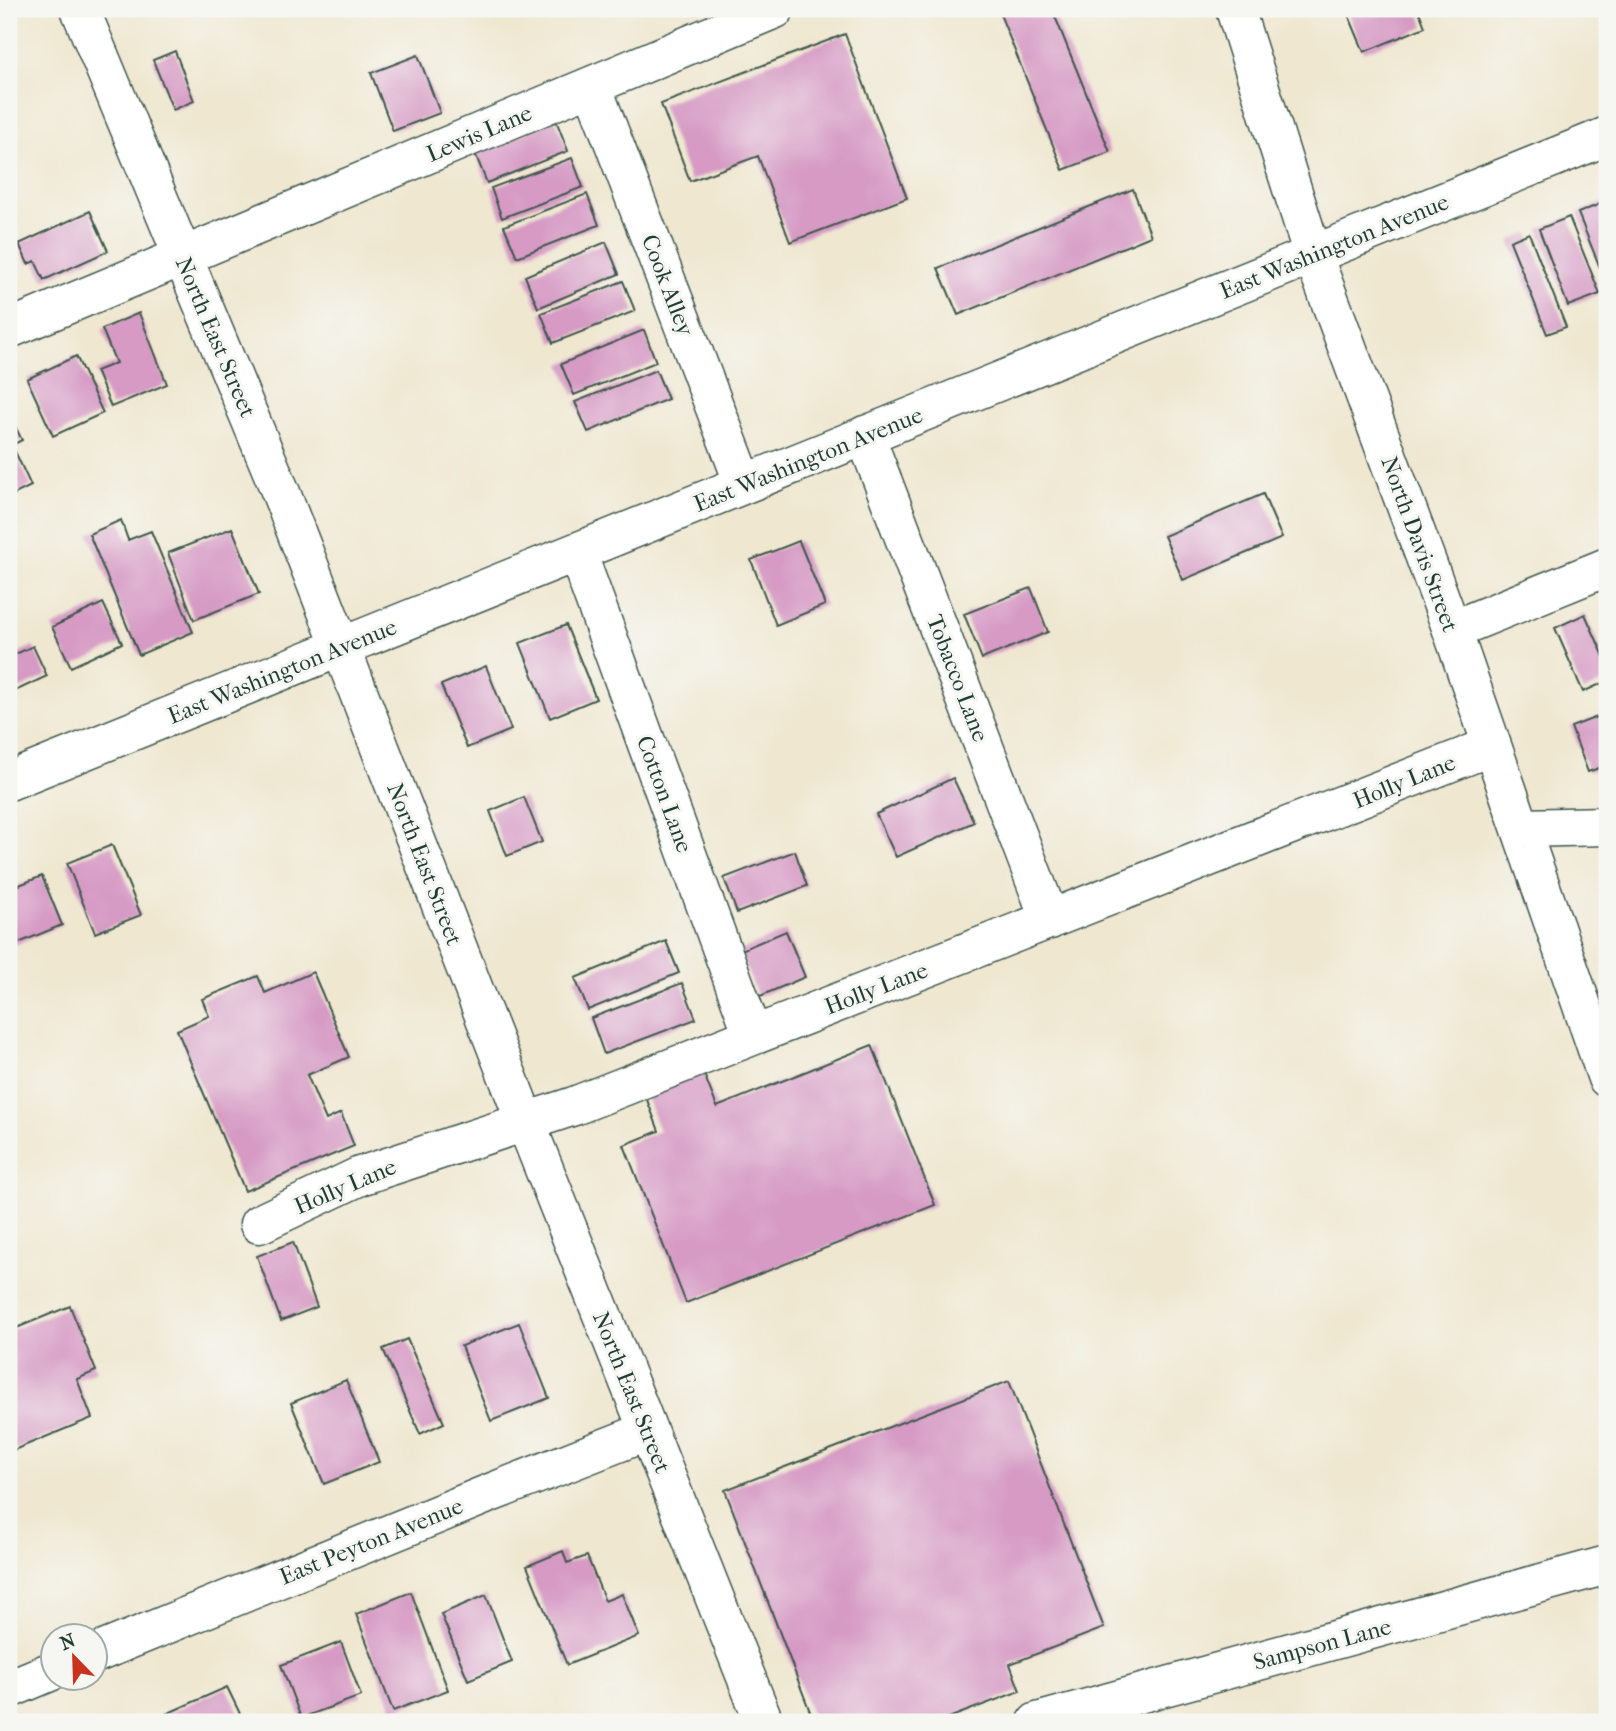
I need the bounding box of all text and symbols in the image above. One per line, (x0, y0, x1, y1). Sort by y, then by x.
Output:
street label: Lewis Lane (423, 99, 536, 168)
street label: East Washington Avenue (1216, 188, 1452, 305)
street label: Cook Alley (636, 231, 699, 340)
street label: North East Street (170, 253, 261, 421)
street label: East Washington Avenue (690, 401, 926, 518)
street label: North Davis Street (1375, 453, 1464, 636)
street label: Tobacco Lane (921, 611, 994, 745)
street label: East Washington Avenue (164, 613, 400, 730)
street label: Cotton Lane (631, 732, 698, 856)
street label: Holly Lane (1349, 749, 1459, 814)
street label: North East Street (381, 779, 468, 949)
street label: Holly Lane (821, 957, 931, 1020)
street label: Holly Lane (290, 1153, 400, 1220)
street label: North East Street (587, 1308, 676, 1477)
street label: East Peyton Avenue (276, 1492, 467, 1591)
street label: Sampson Lane (1250, 1613, 1394, 1676)
north arrow (38, 1622, 108, 1692)
text: N (57, 1629, 79, 1655)

